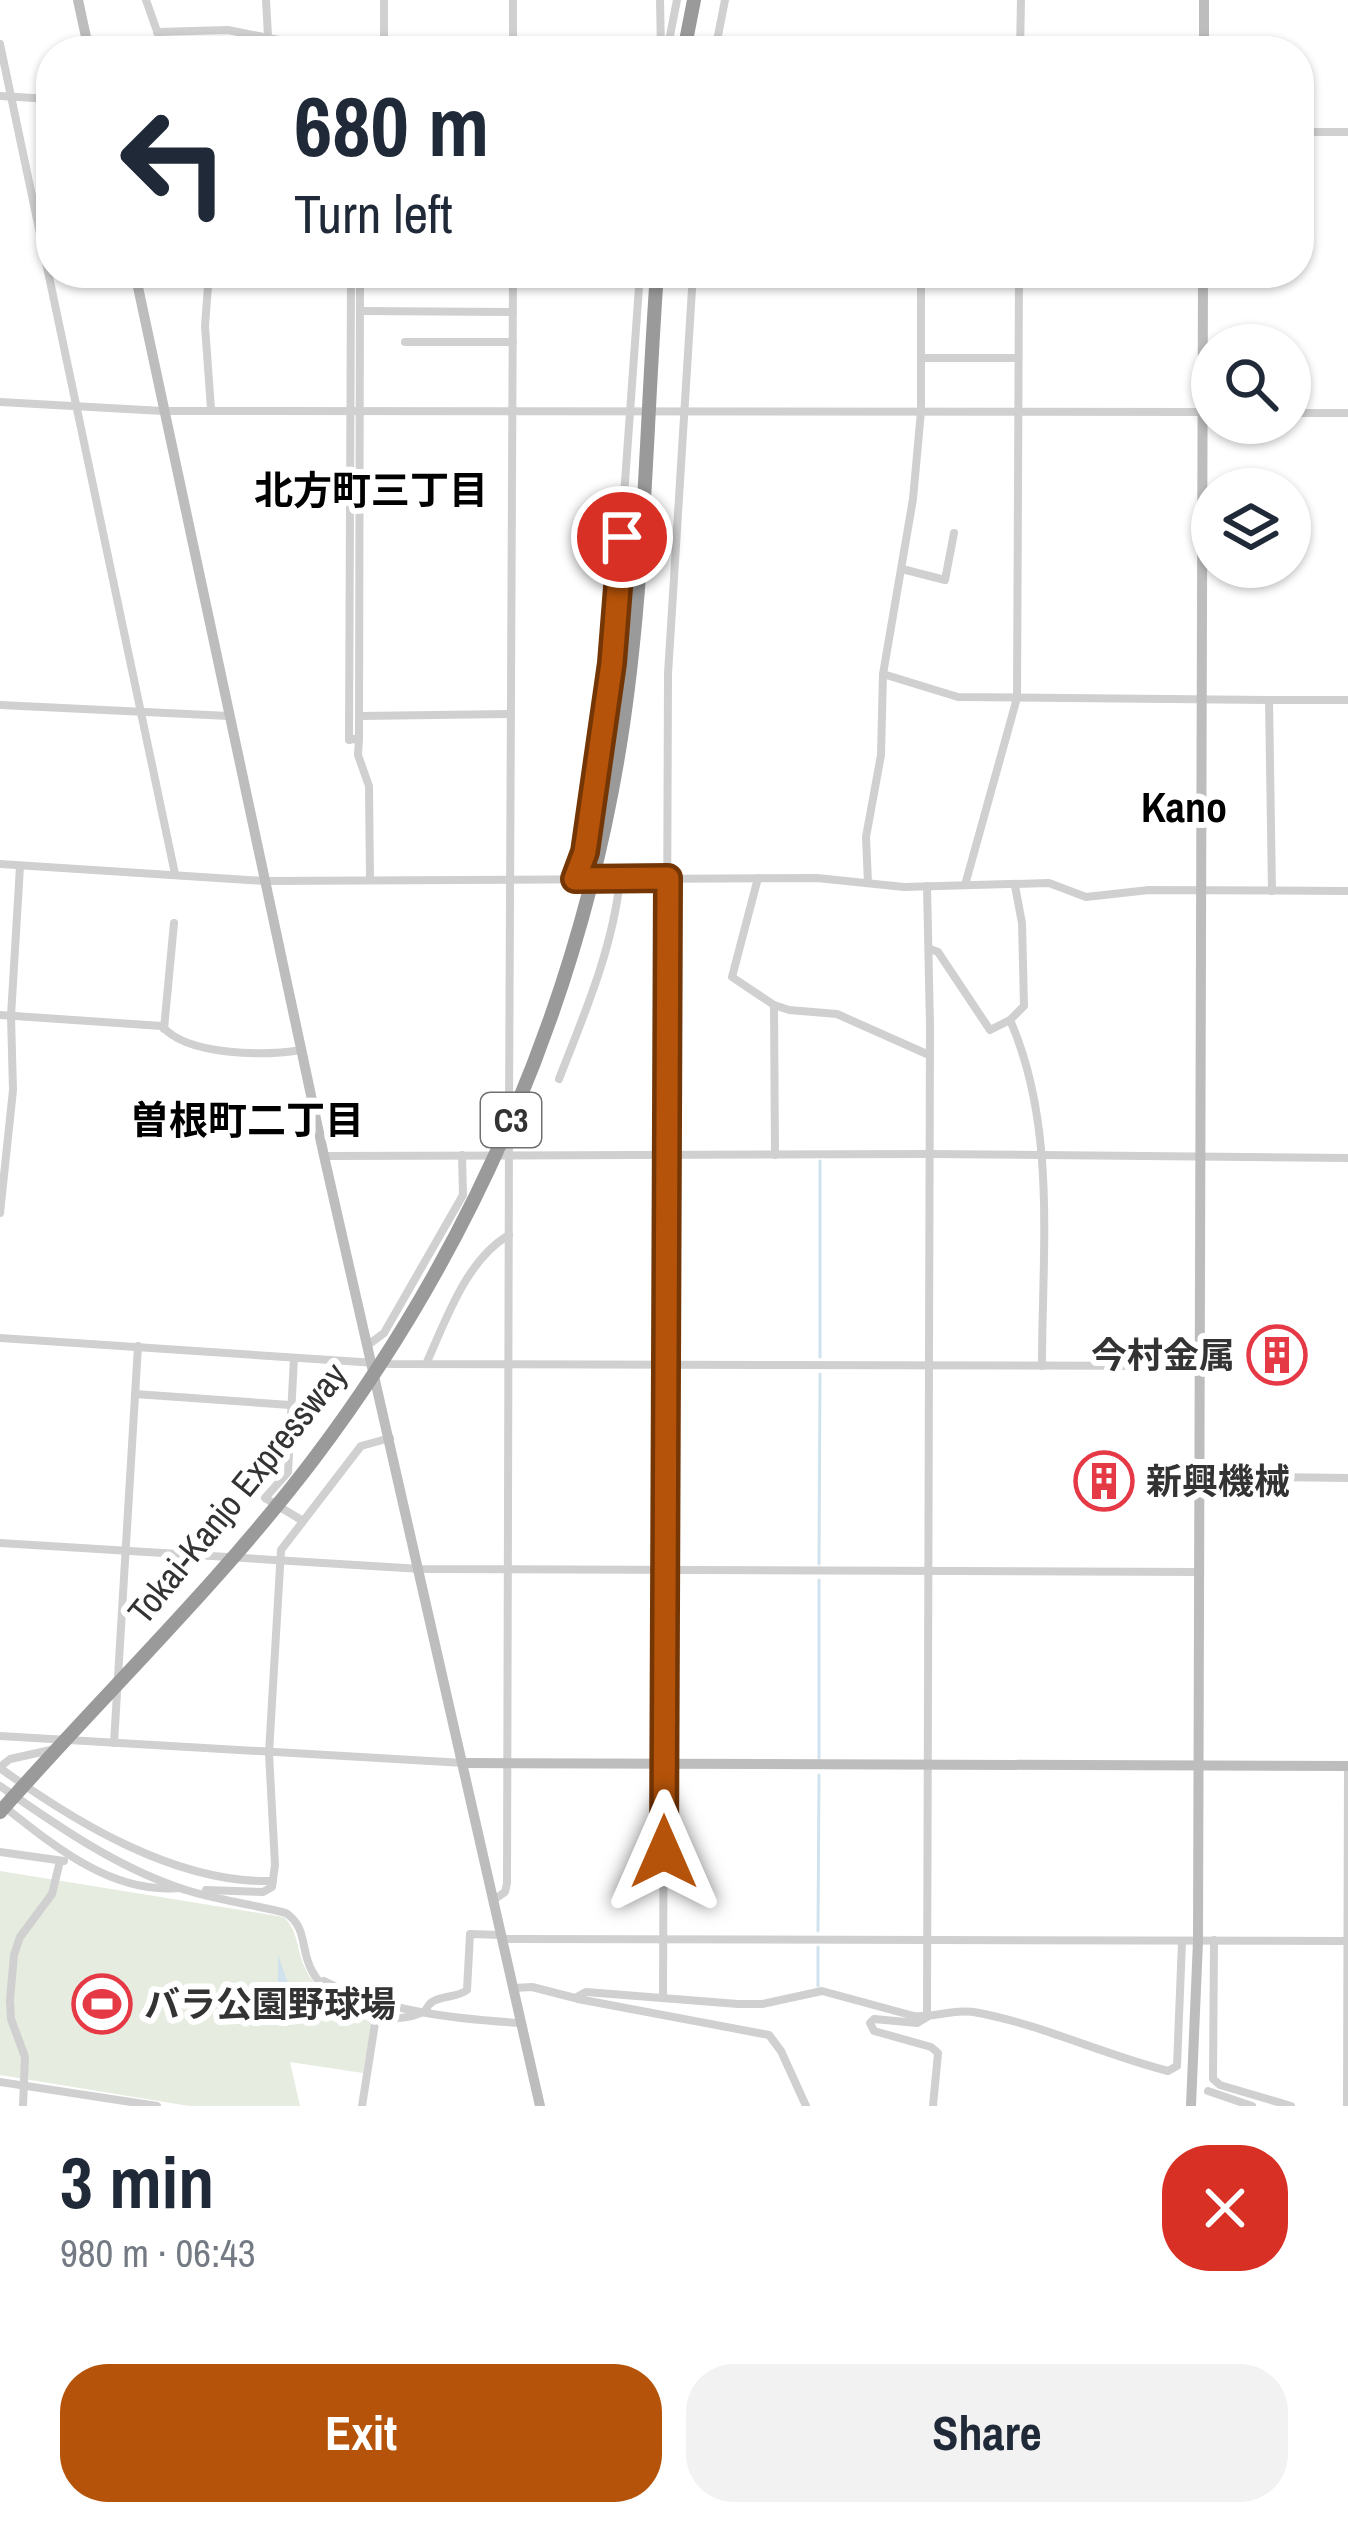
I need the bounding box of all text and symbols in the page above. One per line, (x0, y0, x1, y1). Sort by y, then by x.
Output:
text: 680 m (294, 69, 489, 182)
icon: left (96, 84, 252, 240)
text: Turn left (294, 177, 453, 250)
map controls (1191, 324, 1311, 588)
button: search (1191, 324, 1311, 444)
district label: 北方町三丁目 (254, 464, 488, 516)
button: layers (1191, 468, 1311, 588)
pin (571, 486, 673, 588)
icon: arrive (589, 504, 655, 570)
district label: Kano (1141, 779, 1227, 835)
road number: C3 (481, 1093, 541, 1147)
district label: 曽根町二丁目 (130, 1094, 364, 1146)
building icon: 今村金属 (1246, 1324, 1308, 1386)
place label: 今村金属 (1091, 1331, 1235, 1379)
street label: Tokai-Kanjo Expressway (117, 1352, 357, 1634)
building icon: 新興機械 (1073, 1450, 1135, 1512)
place label: 新興機械 (1146, 1457, 1290, 1505)
position arrow (601, 1789, 727, 1915)
sports icon: バラ公園野球場 (71, 1973, 133, 2035)
place label: バラ公園野球場 (144, 1980, 396, 2028)
text: 3 min (60, 2133, 214, 2230)
button: close (1162, 2145, 1288, 2271)
text: 980 m · 06:43 (60, 2227, 256, 2279)
button: Exit (60, 2364, 662, 2502)
button: Share (686, 2364, 1288, 2502)

